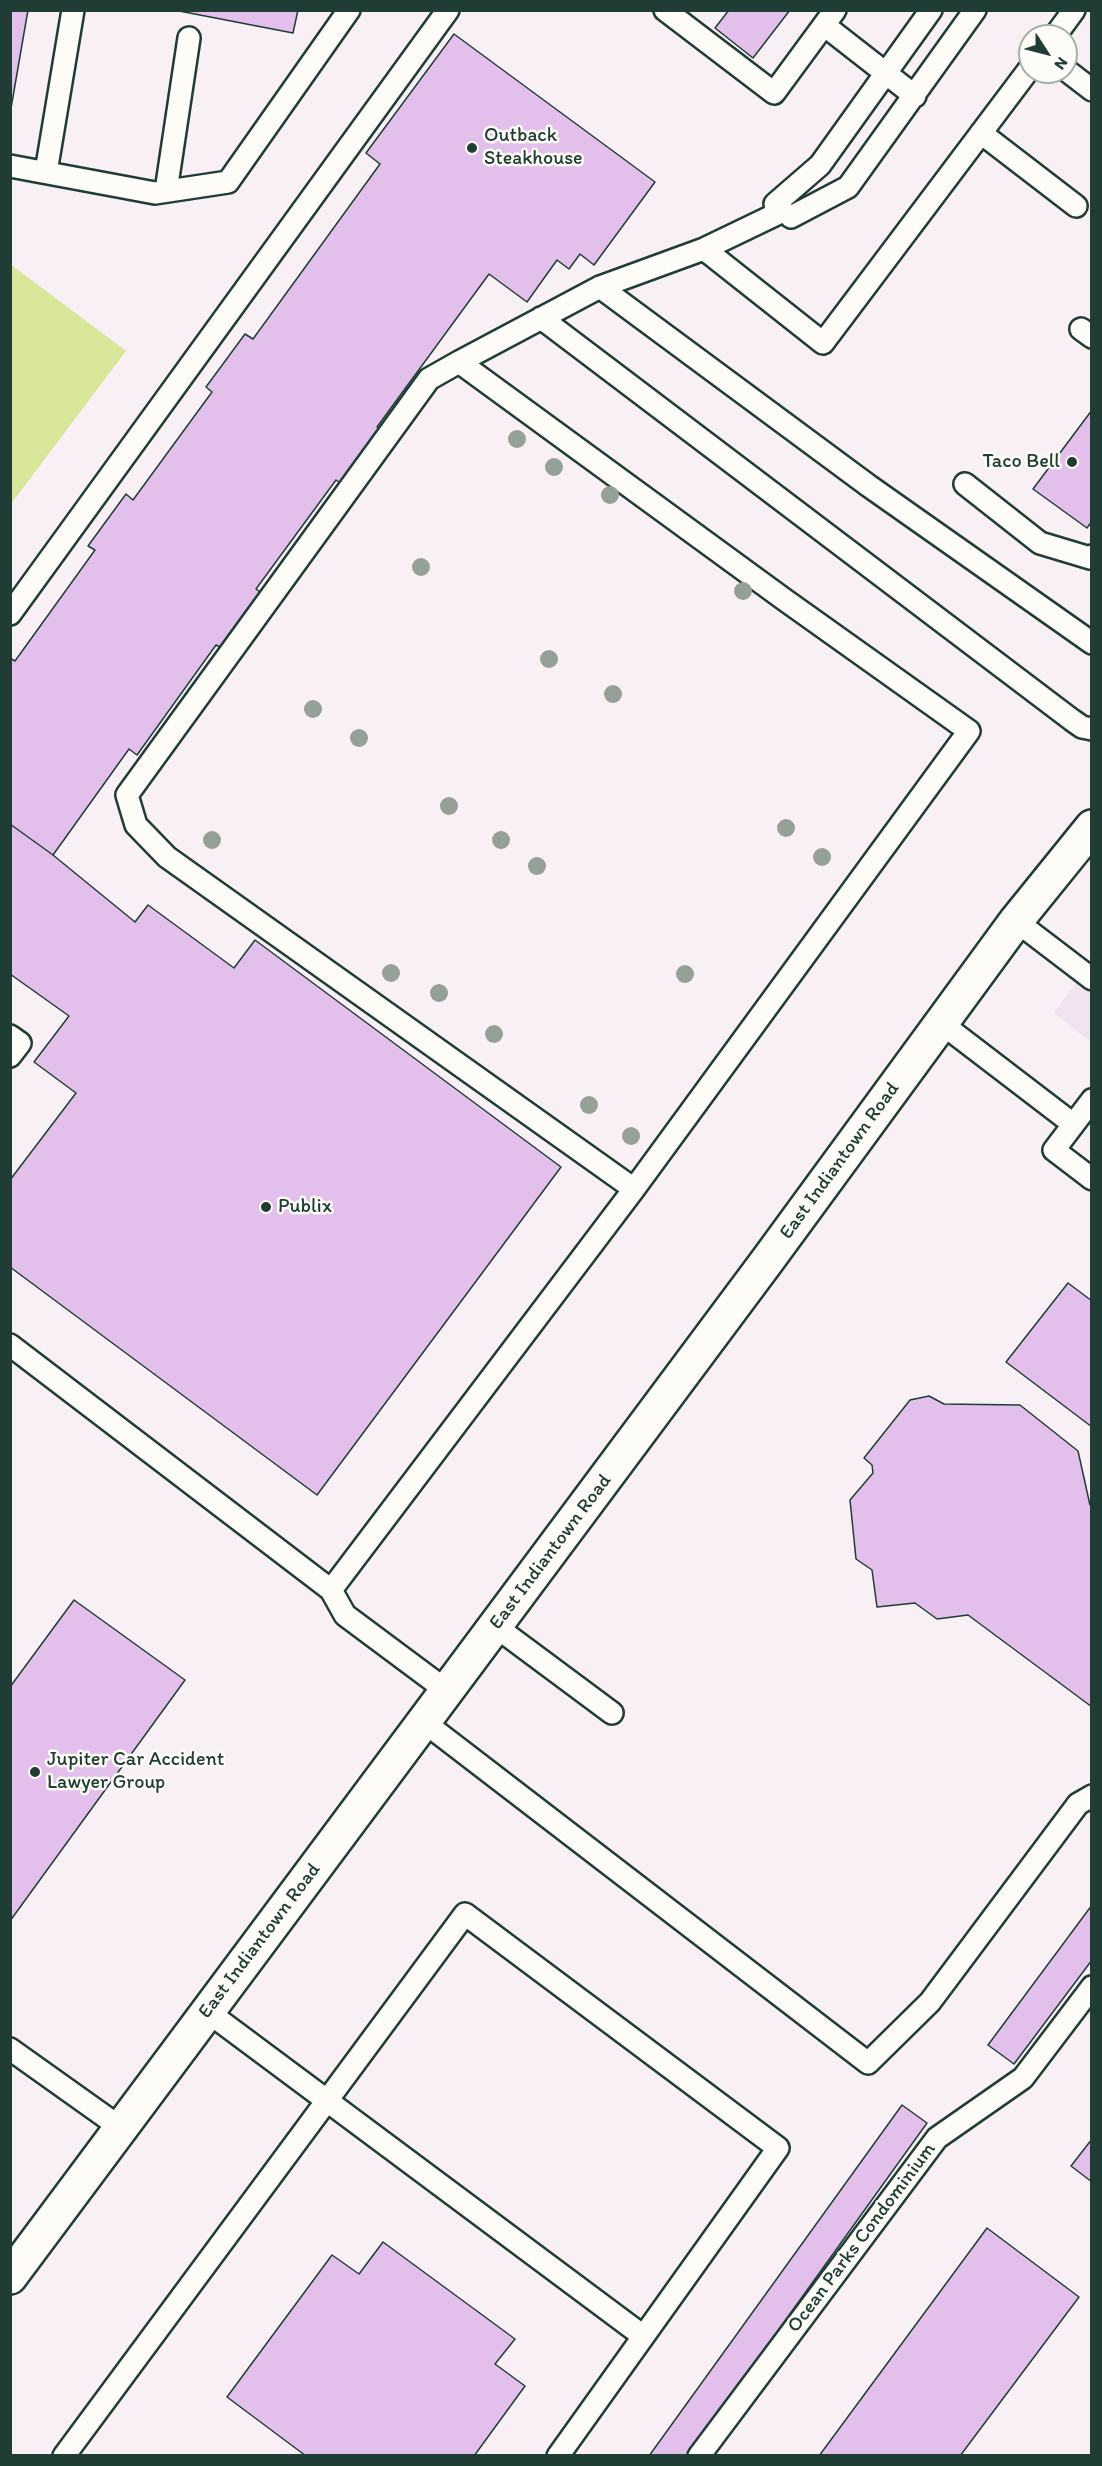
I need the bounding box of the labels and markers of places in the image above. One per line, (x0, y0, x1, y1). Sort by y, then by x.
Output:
place label: Outback Steakhouse (484, 124, 583, 171)
marker: Outback Steakhouse (465, 141, 479, 155)
place label: Taco Bell (983, 450, 1060, 474)
marker: Taco Bell (1065, 455, 1079, 469)
place label: Publix (278, 1195, 332, 1219)
marker: Publix (259, 1200, 273, 1214)
place label: Jupiter Car Accident Lawyer Group (47, 1748, 224, 1795)
marker: Jupiter Car Accident Lawyer Group (28, 1765, 42, 1779)

